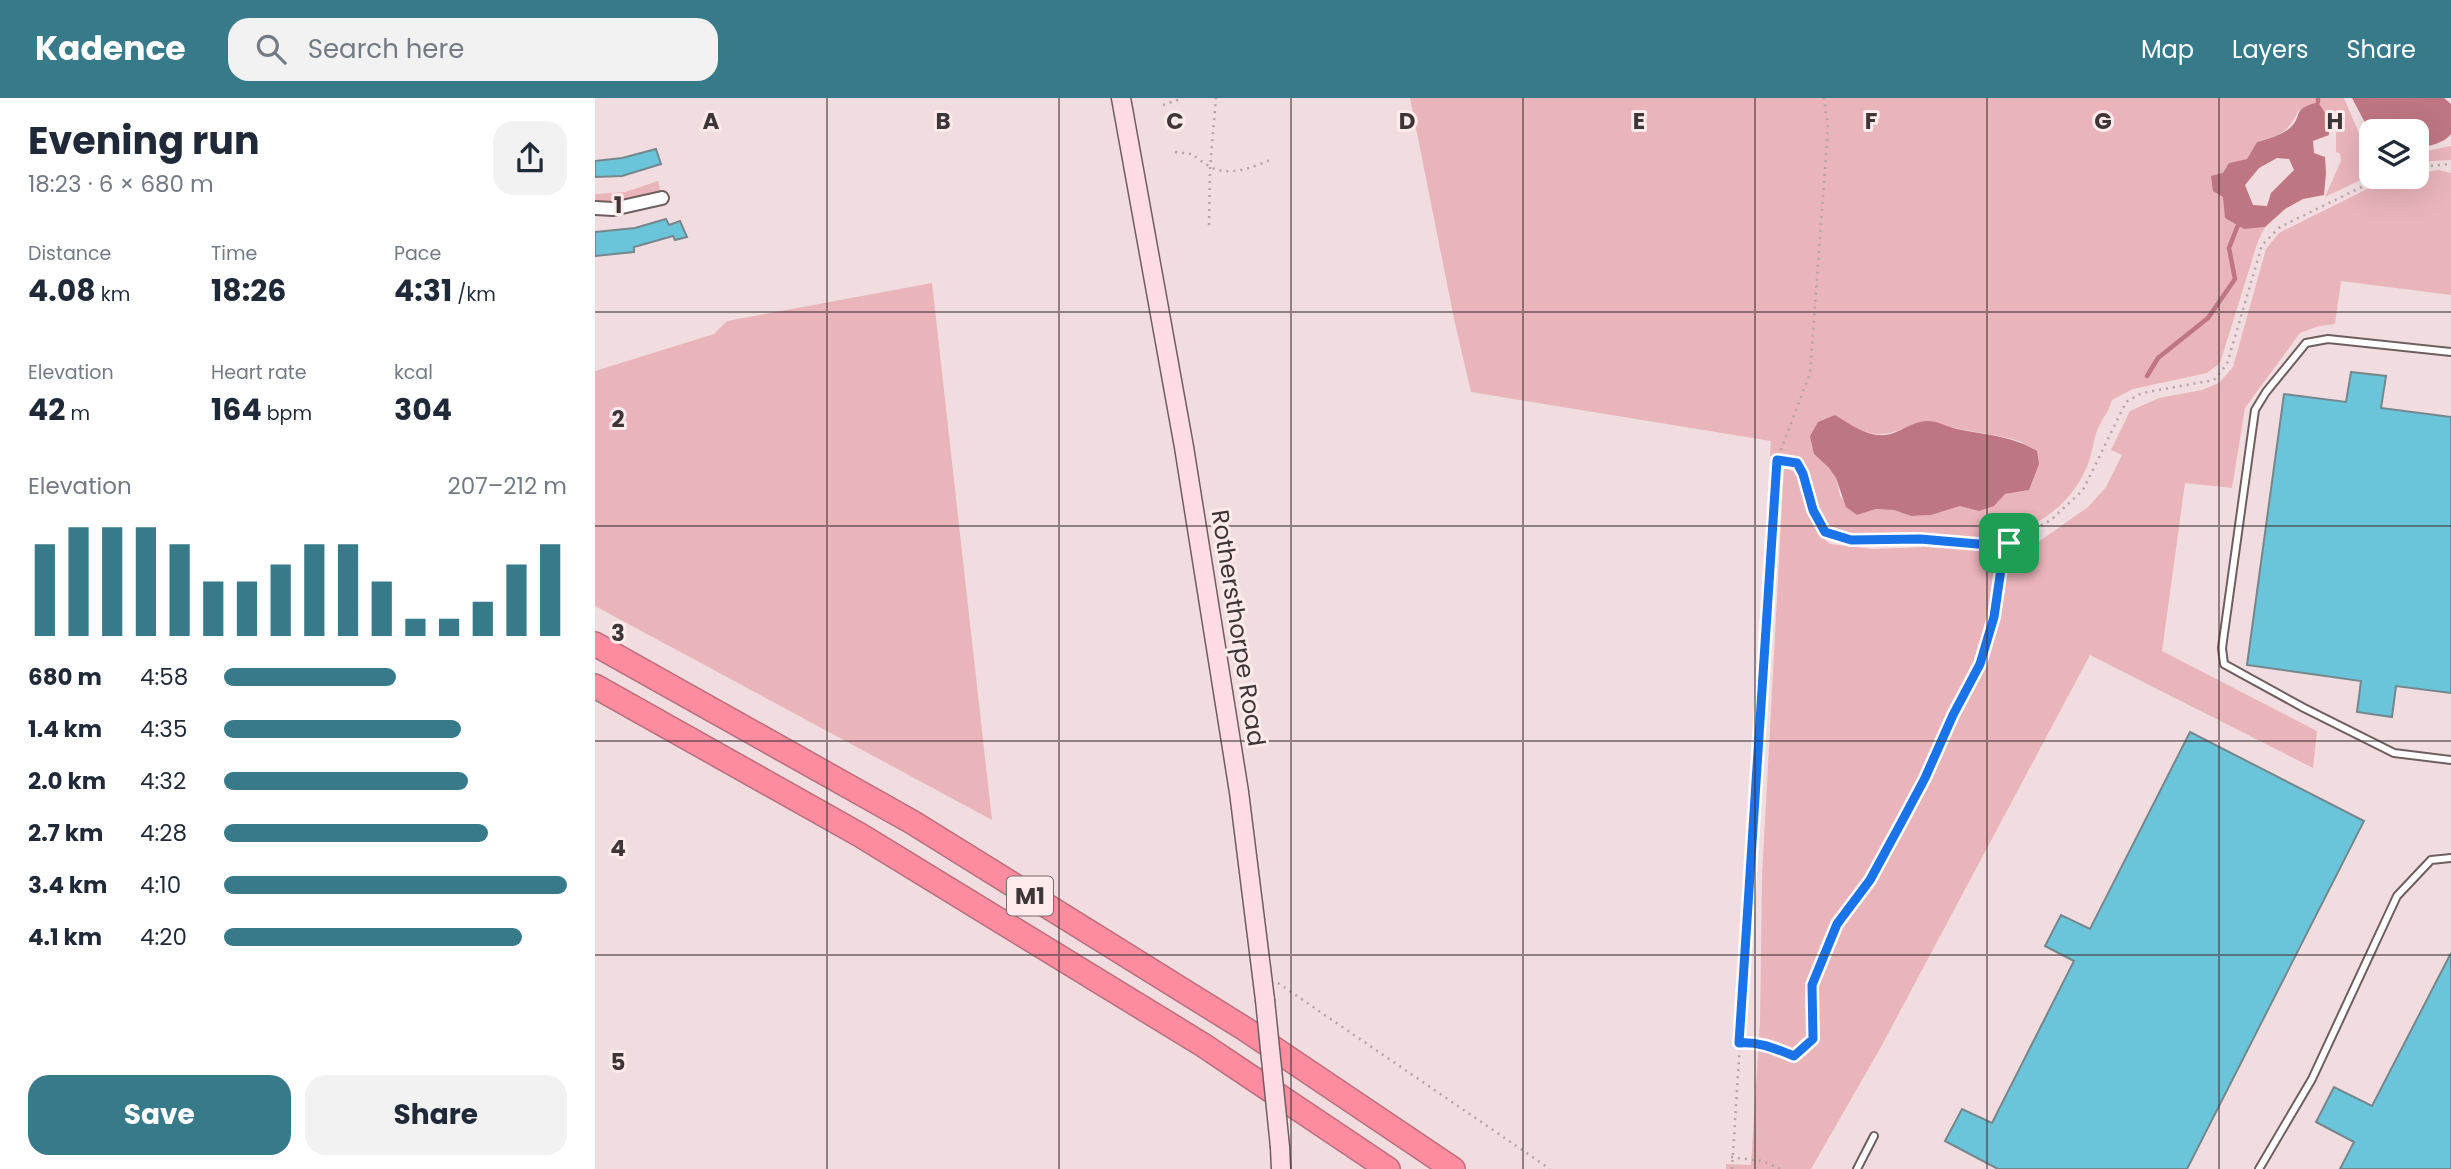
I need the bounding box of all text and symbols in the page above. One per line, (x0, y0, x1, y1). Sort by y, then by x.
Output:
search box (228, 18, 718, 81)
text: Kadence (35, 25, 186, 72)
icon: search (252, 30, 290, 68)
text: Search here (308, 31, 464, 67)
text: Map (2141, 33, 2194, 66)
text: Layers (2232, 33, 2308, 66)
text: Share (2346, 33, 2416, 66)
text: A (703, 105, 720, 137)
text: B (935, 105, 951, 137)
text: C (1166, 105, 1184, 137)
text: D (1399, 105, 1415, 137)
text: E (1633, 105, 1645, 137)
text: F (1865, 105, 1877, 137)
text: G (2094, 105, 2112, 137)
text: H (2327, 105, 2343, 137)
text: Evening run (28, 114, 260, 167)
map controls (2359, 119, 2429, 189)
button: layers (2359, 119, 2429, 189)
button: share (493, 121, 567, 195)
text: 18:23 · 6 × 680 m (28, 168, 214, 200)
text: 1 (614, 189, 622, 221)
text: Distance (28, 240, 111, 267)
text: Time (211, 240, 257, 267)
text: Pace (394, 240, 441, 267)
text: 4.08 (28, 269, 96, 312)
text: 18:26 (211, 269, 286, 312)
text: 4:31 (394, 269, 452, 312)
text: km (96, 281, 130, 308)
text: /km (452, 281, 496, 308)
text: Elevation (28, 359, 114, 386)
text: Heart rate (211, 359, 306, 386)
text: kcal (394, 359, 433, 386)
text: 42 (28, 388, 65, 431)
text: 164 (211, 388, 262, 431)
text: 304 (394, 388, 452, 431)
text: m (65, 400, 90, 427)
text: bpm (262, 400, 312, 427)
text: 2 (611, 403, 625, 435)
text: Elevation (28, 470, 132, 502)
text: 207–212 m (448, 470, 567, 502)
street label: Rothersthorpe Road (1204, 507, 1273, 748)
pin (1979, 513, 2039, 573)
icon: arrive (1990, 524, 2028, 562)
text: 3 (611, 617, 625, 649)
text: 680 m (28, 661, 102, 693)
text: 4:58 (140, 661, 188, 693)
text: 1.4 km (28, 713, 102, 745)
text: 4:35 (140, 713, 187, 745)
text: 2.0 km (28, 765, 106, 797)
text: 4:32 (140, 765, 186, 797)
text: 2.7 km (28, 817, 103, 849)
text: 4:28 (140, 817, 187, 849)
text: 4 (610, 832, 626, 864)
text: 3.4 km (28, 869, 107, 901)
text: 4:10 (140, 869, 181, 901)
road number: M1 (1007, 876, 1053, 916)
text: 4.1 km (28, 921, 102, 953)
text: 4:20 (140, 921, 187, 953)
text: 5 (611, 1046, 625, 1078)
button: Save (28, 1075, 291, 1155)
button: Share (305, 1075, 567, 1155)

